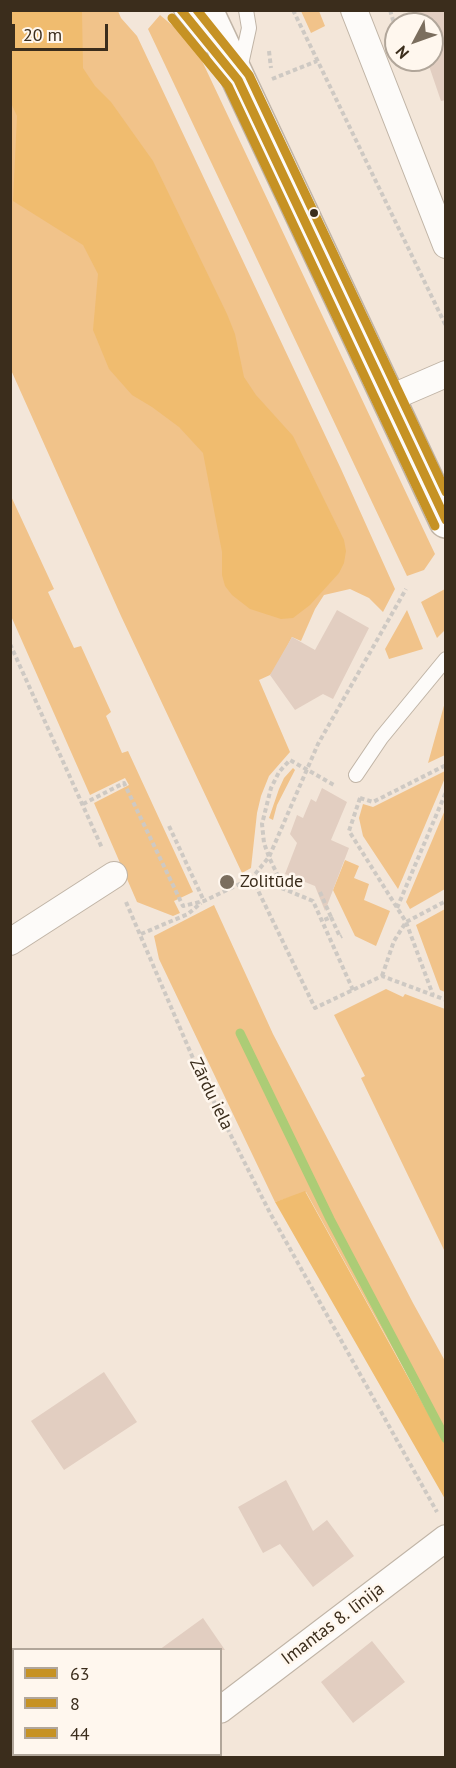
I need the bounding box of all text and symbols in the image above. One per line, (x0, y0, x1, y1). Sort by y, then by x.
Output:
scale bar (15, 12, 111, 50)
north arrow (384, 12, 444, 72)
text: 20 m (23, 23, 62, 46)
text: N (391, 42, 413, 63)
unlabelled marker (308, 207, 320, 219)
place label: Zolitūde (240, 871, 303, 893)
marker: Zolitūde (218, 873, 236, 891)
street label: Zārdu iela (184, 1055, 238, 1133)
street label: Imantas 8. līnija (277, 1578, 389, 1670)
legend (12, 1648, 222, 1756)
text: 63 (70, 1662, 90, 1685)
text: 8 (70, 1692, 80, 1715)
text: 44 (70, 1722, 90, 1745)

